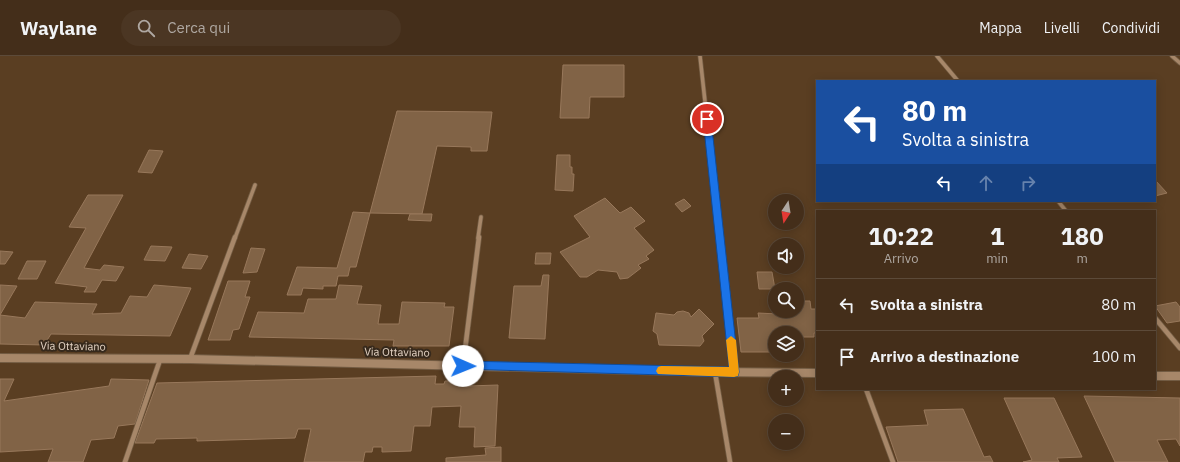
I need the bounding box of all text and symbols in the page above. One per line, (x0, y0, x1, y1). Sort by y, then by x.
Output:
search box (121, 10, 401, 46)
text: Waylane (20, 16, 97, 40)
icon: search (135, 17, 157, 39)
text: Cerca qui (167, 18, 230, 37)
text: Mappa (979, 19, 1022, 37)
text: Livelli (1044, 19, 1080, 37)
text: Condividi (1102, 19, 1160, 37)
text: 80 m (902, 92, 967, 129)
icon: left (836, 96, 888, 148)
pin (690, 102, 724, 136)
icon: arrive (696, 108, 718, 130)
text: Svolta a sinistra (902, 128, 1029, 151)
icon: left (933, 172, 955, 194)
icon: ahead (975, 172, 997, 194)
icon: right (1017, 172, 1039, 194)
north arrow (768, 194, 804, 230)
map controls (768, 194, 804, 450)
text: 10:22 (868, 220, 934, 252)
text: 1 (990, 220, 1004, 252)
text: 180 (1060, 220, 1104, 252)
button: sound (768, 238, 804, 274)
text: Arrivo (884, 250, 918, 267)
text: min (986, 250, 1008, 267)
text: m (1076, 250, 1088, 267)
button: search (768, 282, 804, 318)
icon: left (836, 294, 858, 316)
text: Svolta a sinistra (870, 295, 983, 314)
text: 80 m (1101, 295, 1136, 314)
button: layers (768, 326, 804, 362)
street label: Via Ottaviano (40, 338, 106, 354)
street label: Via Ottaviano (364, 344, 430, 360)
position arrow (442, 345, 484, 387)
icon: arrive (836, 346, 858, 368)
text: Arrivo a destinazione (870, 347, 1019, 366)
text: 100 m (1092, 347, 1136, 366)
button: + (768, 370, 804, 406)
button: − (768, 414, 804, 450)

